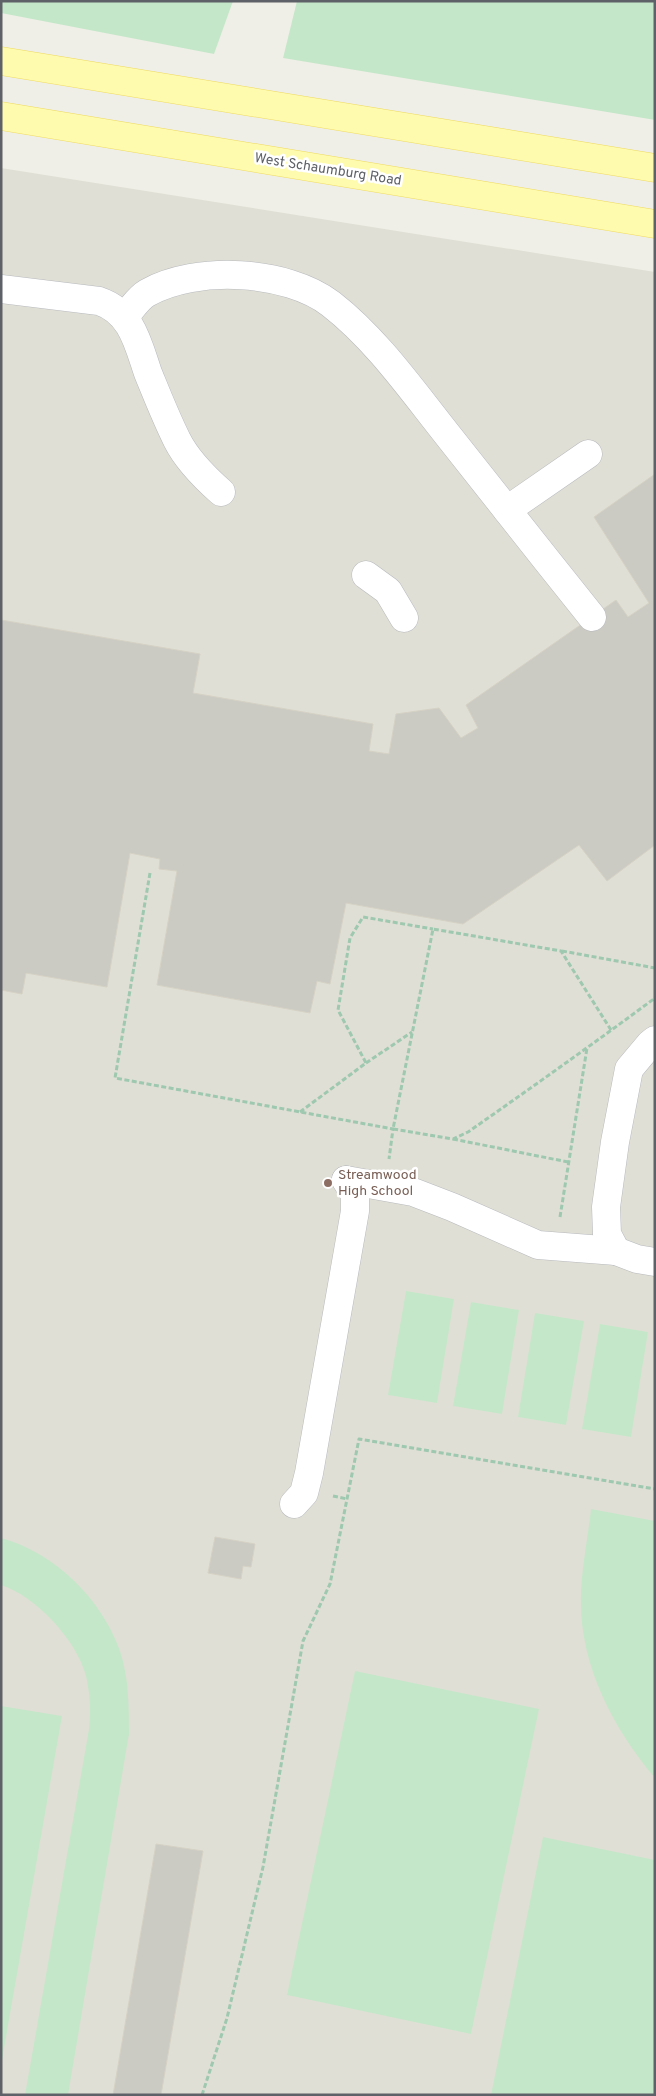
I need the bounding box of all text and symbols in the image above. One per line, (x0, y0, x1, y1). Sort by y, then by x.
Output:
street label: West Schaumburg Road (253, 150, 403, 190)
place label: Streamwood High School (338, 1167, 417, 1200)
marker: Streamwood High School (322, 1177, 334, 1189)

